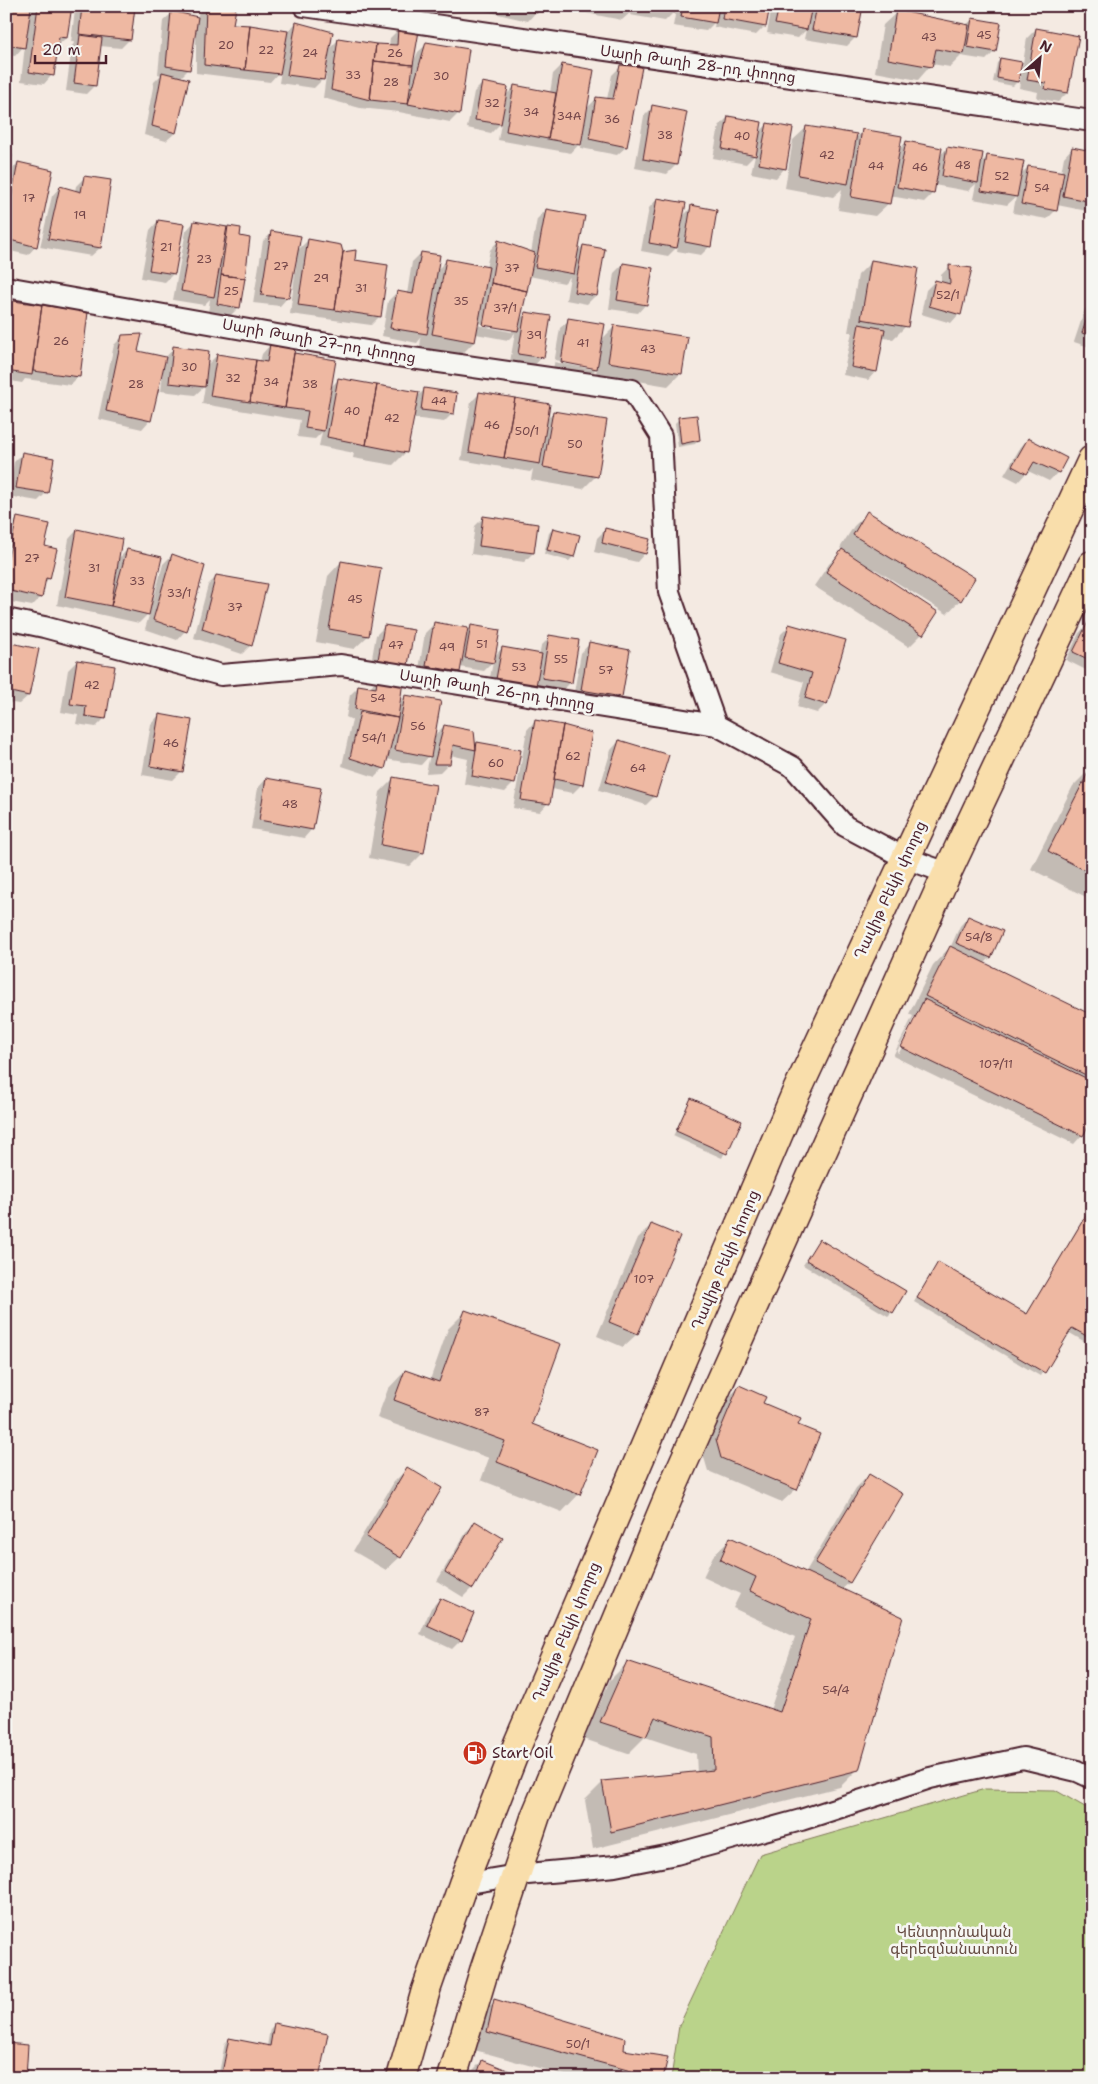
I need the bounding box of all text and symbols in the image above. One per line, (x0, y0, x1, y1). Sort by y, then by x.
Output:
house number: 45 (976, 27, 992, 43)
house number: 43 (921, 29, 937, 45)
scale bar (35, 32, 106, 64)
north arrow (1016, 32, 1066, 82)
text: N (1037, 36, 1055, 57)
house number: 20 (218, 37, 234, 53)
text: 20 m (42, 40, 81, 60)
street label: Սարի Թաղի 28-րդ փողոց (599, 40, 797, 88)
house number: 22 (258, 42, 274, 58)
house number: 24 (302, 45, 318, 61)
house number: 26 (387, 45, 403, 61)
house number: 33 (345, 67, 361, 83)
house number: 30 (433, 68, 449, 84)
house number: 28 (383, 74, 399, 90)
house number: 32 (484, 95, 500, 111)
house number: 34 (523, 104, 539, 120)
house number: 34А (556, 108, 582, 124)
house number: 36 (604, 111, 620, 127)
house number: 38 (657, 127, 673, 143)
house number: 40 (734, 128, 750, 144)
house number: 42 (819, 147, 835, 163)
house number: 48 (955, 157, 971, 173)
house number: 44 (868, 158, 884, 174)
house number: 46 (912, 159, 928, 175)
house number: 52 (994, 168, 1010, 184)
house number: 54 (1034, 180, 1050, 196)
house number: 17 (23, 190, 35, 206)
house number: 19 (74, 207, 86, 223)
house number: 21 (160, 239, 172, 255)
house number: 23 (196, 251, 212, 267)
house number: 27 (273, 258, 289, 274)
house number: 37 (504, 260, 520, 276)
house number: 29 (313, 270, 329, 286)
house number: 31 (355, 280, 367, 296)
house number: 25 (223, 283, 239, 299)
house number: 52/1 (936, 287, 960, 303)
house number: 35 (453, 293, 469, 309)
house number: 37/1 (493, 300, 517, 316)
street label: Սարի Թաղի 27-րդ փողոց (221, 314, 417, 368)
house number: 39 (526, 327, 542, 343)
house number: 26 (53, 333, 69, 349)
house number: 41 (577, 335, 589, 351)
house number: 43 (640, 341, 656, 357)
house number: 30 (181, 359, 197, 375)
house number: 32 (225, 370, 241, 386)
house number: 34 (263, 374, 279, 390)
house number: 28 (128, 376, 144, 392)
house number: 38 (302, 376, 318, 392)
house number: 44 (431, 393, 447, 409)
house number: 40 (344, 403, 360, 419)
house number: 42 (384, 410, 400, 426)
house number: 46 (484, 417, 500, 433)
house number: 50/1 (515, 423, 539, 439)
house number: 50 (567, 436, 583, 452)
house number: 27 (24, 550, 40, 566)
house number: 31 (88, 560, 100, 576)
house number: 33 (129, 573, 145, 589)
house number: 33/1 (166, 585, 192, 601)
house number: 45 (347, 591, 363, 607)
house number: 37 (227, 599, 243, 615)
house number: 51 (476, 636, 488, 652)
house number: 47 (388, 637, 404, 653)
house number: 49 (439, 639, 455, 655)
house number: 55 (554, 651, 568, 667)
house number: 53 (511, 659, 527, 675)
house number: 57 (598, 662, 614, 678)
street label: Սարի Թաղի 26-րդ փողոց (398, 665, 596, 715)
house number: 42 (84, 677, 100, 693)
house number: 54 (370, 690, 386, 706)
house number: 56 (410, 718, 426, 734)
house number: 54/1 (362, 730, 386, 746)
house number: 46 (163, 735, 179, 751)
house number: 62 (565, 748, 581, 764)
house number: 60 (488, 755, 504, 771)
house number: 64 (630, 760, 646, 776)
house number: 48 (282, 796, 298, 812)
street label: Դավիթ Բեկի փողոց (849, 818, 931, 962)
house number: 54/8 (965, 929, 993, 945)
house number: 107/11 (979, 1056, 1013, 1072)
street label: Դավիթ Բեկի փողոց (686, 1187, 764, 1333)
house number: 107 (634, 1271, 654, 1287)
house number: 87 (474, 1404, 490, 1420)
street label: Դավիթ Բեկի փողոց (527, 1559, 605, 1705)
house number: 54/4 (822, 1682, 850, 1698)
fuel station icon: Start Oil (462, 1740, 488, 1766)
place label: Start Oil (492, 1743, 554, 1763)
park label: Կենտրոնական գերեզմանատուն (890, 1922, 1018, 1959)
house number: 50/1 (566, 2036, 590, 2052)

